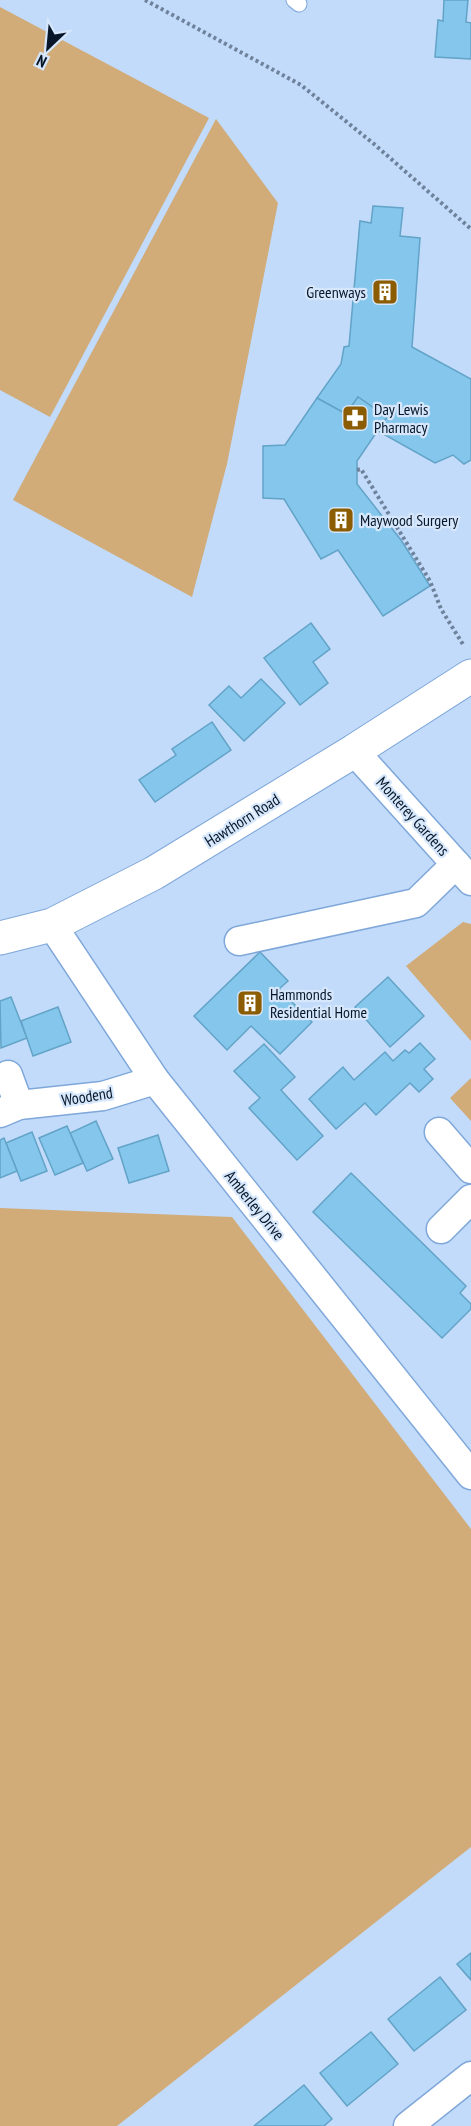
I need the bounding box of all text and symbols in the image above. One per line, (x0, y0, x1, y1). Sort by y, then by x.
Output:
north arrow (18, 18, 78, 78)
text: N (33, 51, 50, 72)
building icon: Greenways (370, 277, 400, 307)
place label: Greenways (306, 282, 366, 302)
place label: Day Lewis Pharmacy (374, 399, 428, 437)
pharmacy icon: Day Lewis Pharmacy (340, 403, 370, 433)
building icon: Maywood Surgery (326, 505, 356, 535)
place label: Maywood Surgery (360, 510, 458, 530)
street label: Monterey Gardens (372, 772, 454, 860)
street label: Hawthorn Road (201, 789, 283, 851)
place label: Hammonds Residential Home (270, 984, 367, 1022)
building icon: Hammonds Residential Home (235, 988, 265, 1018)
street label: Woodend (60, 1082, 114, 1110)
street label: Amberley Drive (221, 1166, 289, 1244)

